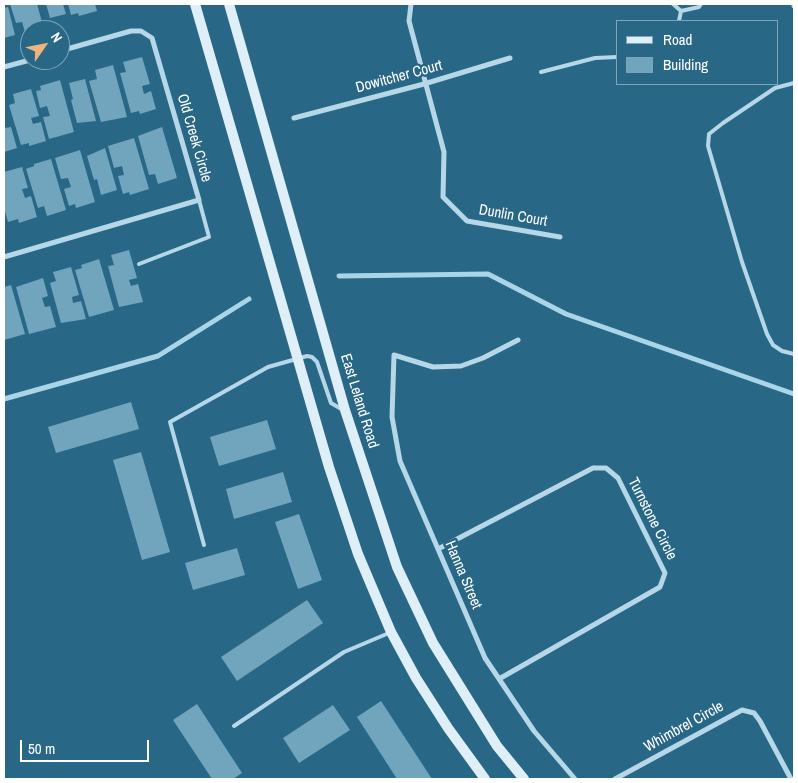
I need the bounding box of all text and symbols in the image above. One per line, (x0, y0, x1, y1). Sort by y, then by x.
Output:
north arrow (20, 20, 70, 70)
legend (616, 20, 778, 85)
text: N (47, 29, 67, 46)
text: Road (663, 29, 692, 50)
text: Building (663, 54, 708, 75)
street label: Dowitcher Court (354, 57, 444, 97)
street label: Old Creek Circle (173, 92, 215, 184)
street label: Dunlin Court (477, 201, 549, 231)
street label: East Leland Road (336, 352, 382, 450)
street label: Turnstone Circle (624, 475, 680, 563)
street label: Hanna Street (441, 538, 485, 612)
street label: Whimbrel Circle (641, 698, 727, 756)
scale bar (22, 730, 151, 762)
text: 50 m (28, 738, 55, 759)

